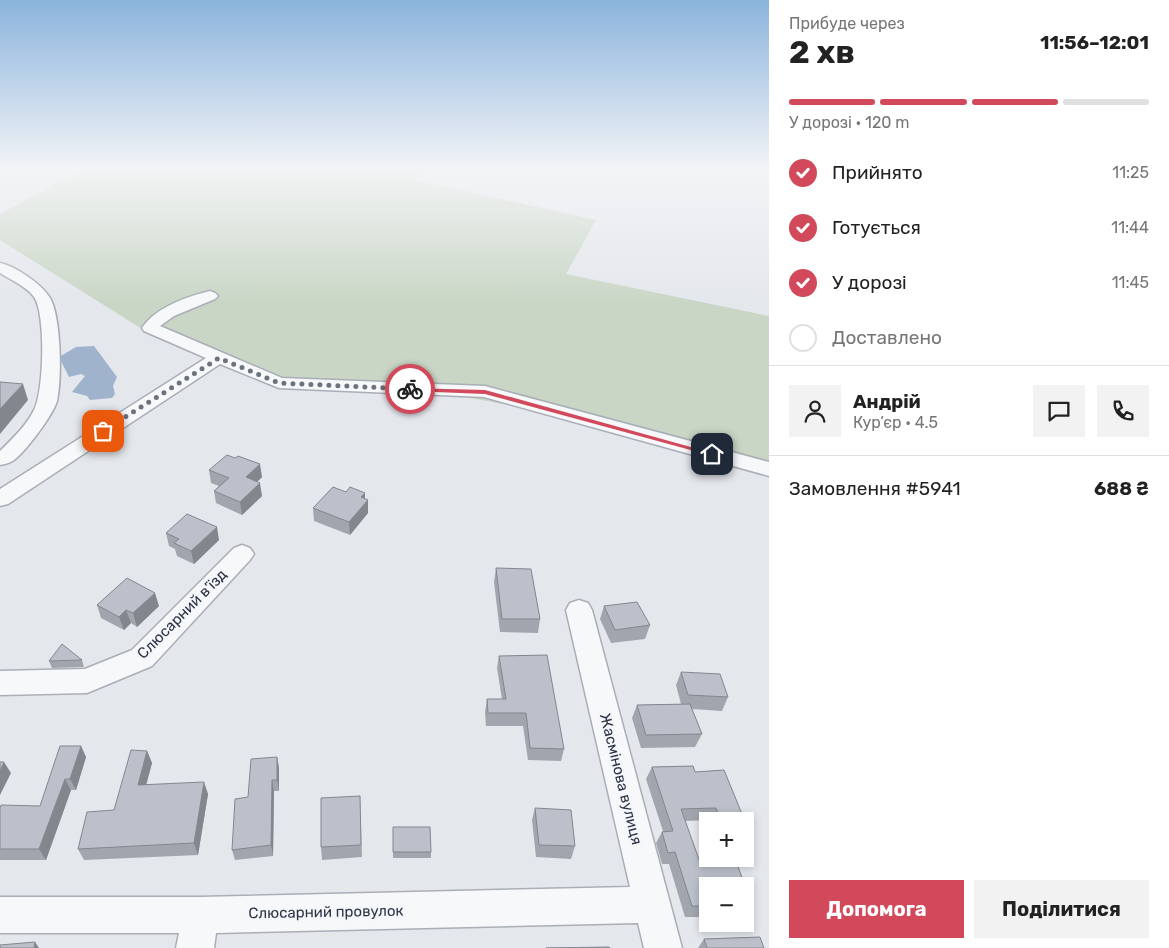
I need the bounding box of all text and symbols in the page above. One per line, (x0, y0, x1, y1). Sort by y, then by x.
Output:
text: Прибуде через (789, 14, 905, 33)
text: 11:56–12:01 (1040, 31, 1149, 54)
text: 2 хв (789, 33, 855, 71)
text: У дорозі · 120 m (789, 113, 910, 132)
icon: check (789, 159, 817, 187)
text: Прийнято (832, 161, 923, 184)
text: 11:25 (1112, 163, 1149, 182)
icon: check (789, 214, 817, 242)
text: Готується (832, 216, 921, 239)
text: 11:44 (1111, 218, 1149, 237)
icon: check (789, 269, 817, 297)
text: У дорозі (832, 271, 907, 294)
text: 11:45 (1112, 273, 1149, 292)
text: Доставлено (832, 326, 942, 349)
courier (385, 364, 435, 414)
icon: bike (396, 375, 424, 403)
button: person (789, 385, 841, 437)
button: chat (1033, 385, 1085, 437)
button: phone (1097, 385, 1149, 437)
text: Андрій (853, 390, 921, 413)
pin (82, 410, 124, 452)
text: Кур’єр · 4.5 (853, 413, 938, 432)
icon: bag (89, 417, 117, 445)
pin (691, 433, 733, 475)
icon: home (698, 440, 726, 468)
text: Замовлення #5941 (789, 477, 961, 500)
text: 688 ₴ (1094, 477, 1149, 500)
street label: Слюсарний в’їзд (133, 565, 231, 663)
street label: Жасмінова вулиця (596, 711, 646, 847)
map controls (699, 812, 754, 932)
button: + (699, 812, 754, 867)
button: − (699, 877, 754, 932)
button: Допомога (789, 880, 964, 938)
button: Поділитися (974, 880, 1149, 938)
street label: Слюсарний провулок (248, 902, 404, 922)

